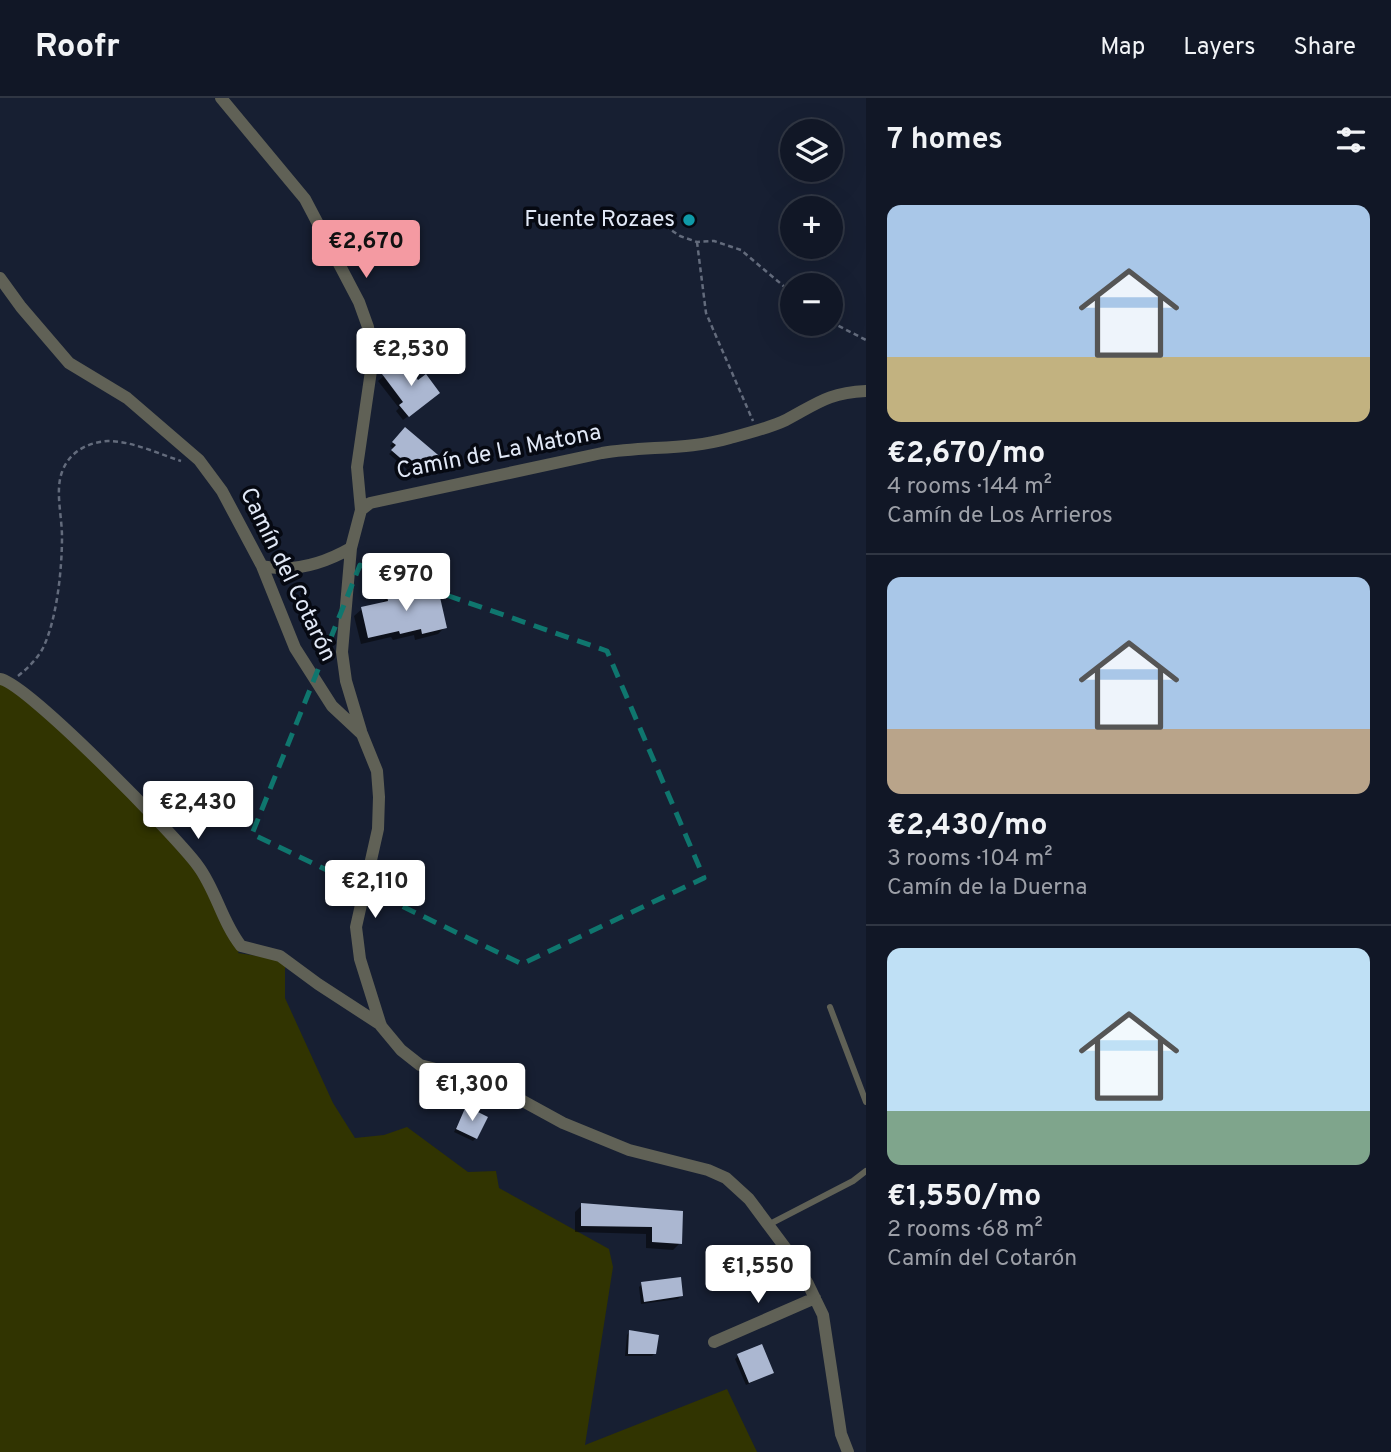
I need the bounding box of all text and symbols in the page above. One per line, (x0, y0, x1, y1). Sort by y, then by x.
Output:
text: Roofr (35, 27, 120, 69)
text: Map (1100, 33, 1145, 63)
text: Layers (1183, 33, 1255, 63)
text: Share (1293, 33, 1356, 63)
map controls (780, 119, 843, 336)
button: layers (780, 119, 843, 182)
icon: filters (1332, 121, 1370, 159)
text: 7 homes (887, 122, 1003, 159)
button: + (780, 196, 843, 259)
place label: Fuente Rozaes (524, 206, 675, 235)
marker: Fuente Rozaes (681, 212, 697, 228)
pin: €2,670 (309, 220, 423, 280)
text: €2,670 (328, 228, 404, 257)
icon: home (1066, 250, 1192, 376)
button: − (780, 273, 843, 336)
pin: €2,530 (354, 328, 468, 388)
text: €2,530 (372, 336, 450, 365)
street label: Camín de La Matona (394, 419, 604, 487)
text: €2,670/mo (887, 436, 1045, 473)
text: 4 rooms · 144 m² (887, 473, 1052, 502)
street label: Camín del Cotarón (232, 483, 342, 667)
text: Camín de Los Arrieros (887, 502, 1113, 531)
pin: €970 (365, 554, 447, 613)
text: €970 (378, 561, 434, 590)
icon: home (1066, 622, 1192, 748)
pin: €2,430 (141, 782, 255, 841)
text: €2,430 (159, 789, 237, 818)
text: €2,430/mo (887, 808, 1048, 845)
text: 3 rooms · 104 m² (887, 845, 1052, 874)
pin: €2,110 (318, 860, 432, 920)
text: €2,110 (341, 868, 409, 897)
text: Camín de la Duerna (887, 874, 1087, 903)
icon: home (1066, 993, 1192, 1119)
pin: €1,300 (415, 1063, 529, 1123)
text: €1,300 (435, 1071, 509, 1100)
text: €1,550/mo (887, 1179, 1041, 1216)
text: 2 rooms · 68 m² (887, 1216, 1043, 1245)
text: Camín del Cotarón (887, 1245, 1077, 1274)
pin: €1,550 (701, 1246, 815, 1305)
text: €1,550 (722, 1253, 794, 1282)

